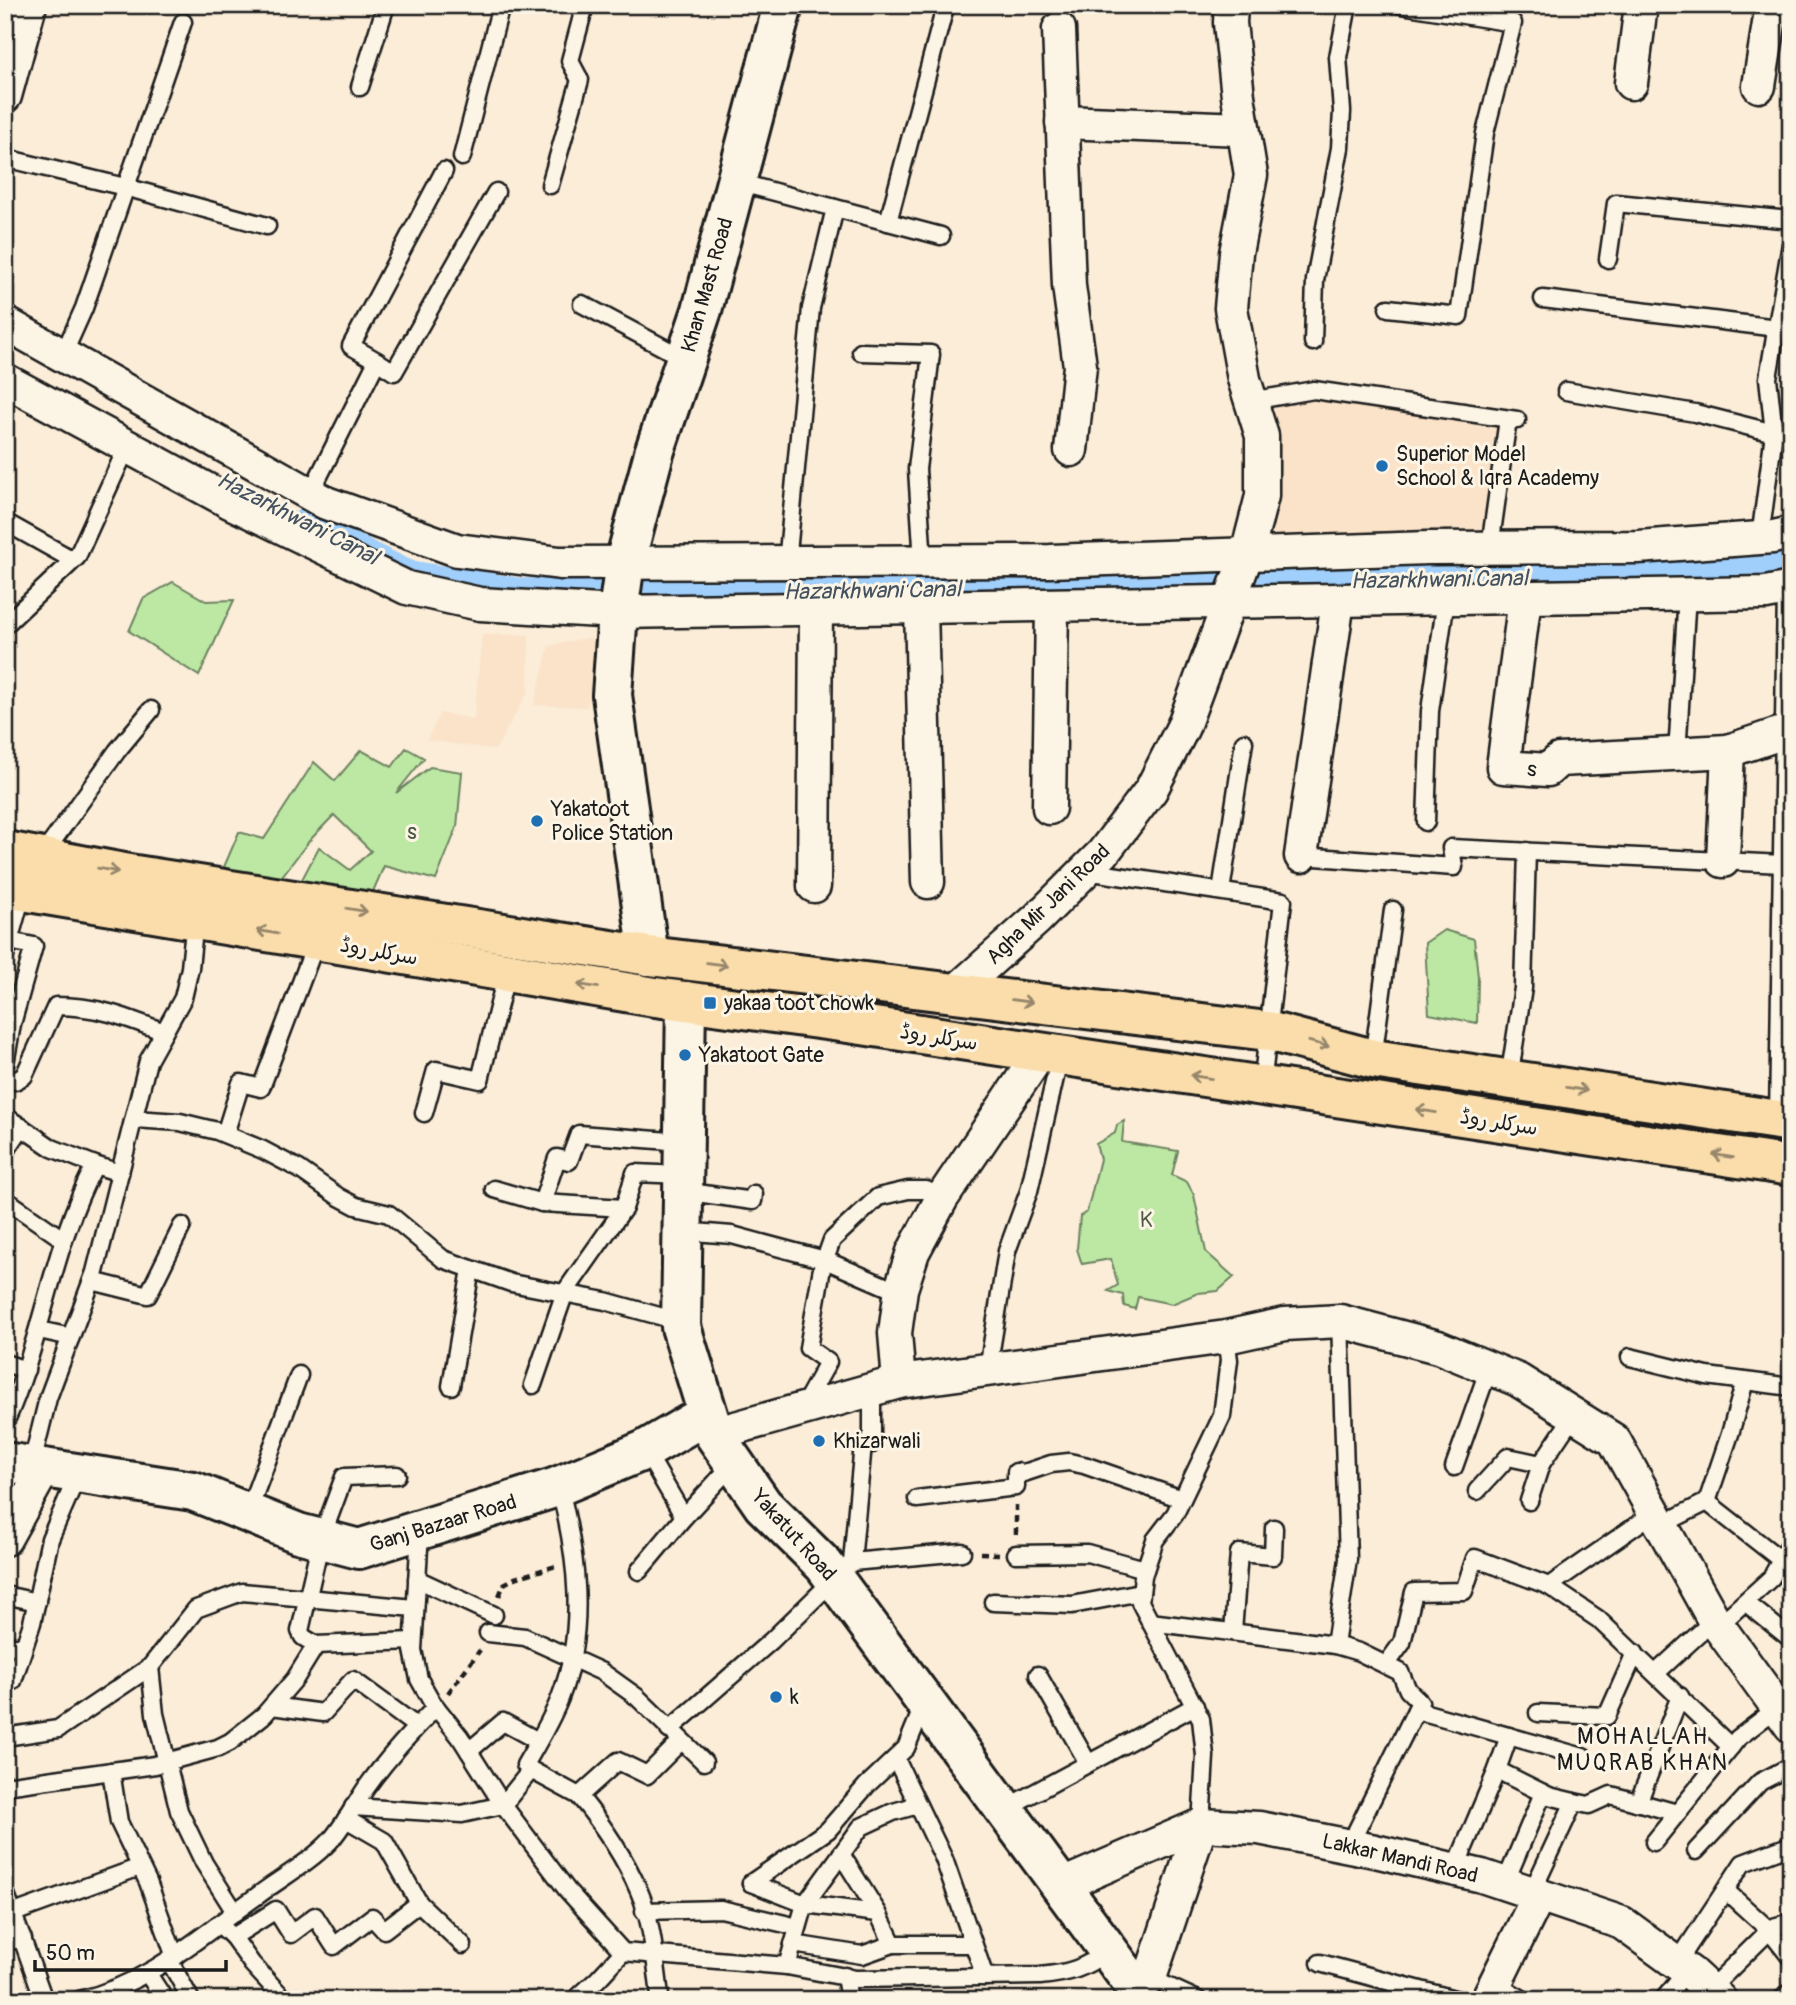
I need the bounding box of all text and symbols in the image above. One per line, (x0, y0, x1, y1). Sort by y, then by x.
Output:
street label: Khan Mast Road (675, 215, 740, 356)
place label: Superior Model School & Iqra Academy (1396, 441, 1599, 492)
marker: Superior Model School & Iqra Academy (1374, 458, 1390, 474)
water label: Hazarkhwani Canal (212, 465, 386, 573)
water label: Hazarkhwani Canal (1350, 563, 1531, 596)
water label: Hazarkhwani Canal (783, 574, 964, 607)
street label: s (1526, 756, 1538, 783)
place label: Yakatoot Police Station (550, 796, 673, 847)
marker: Yakatoot Police Station (529, 813, 545, 829)
park label: s (407, 819, 417, 846)
street label: Agha Mir Jani Road (981, 838, 1116, 970)
one-way arrow (96, 864, 119, 878)
one-way arrow (345, 904, 368, 917)
one-way arrow (256, 925, 279, 938)
street label: سرکلر روڈ (338, 931, 420, 972)
one-way arrow (705, 957, 728, 970)
one-way arrow (577, 979, 600, 992)
place label: yakaa toot chowk (723, 990, 874, 1017)
one-way arrow (1010, 994, 1033, 1007)
marker: yakaa toot chowk (702, 995, 718, 1011)
street label: سرکلر روڈ (898, 1018, 980, 1057)
one-way arrow (1308, 1039, 1330, 1052)
place label: Yakatoot Gate (698, 1042, 825, 1069)
marker: Yakatoot Gate (677, 1047, 693, 1063)
one-way arrow (1190, 1070, 1213, 1083)
one-way arrow (1565, 1083, 1588, 1096)
street label: سرکلر روڈ (1458, 1103, 1540, 1142)
one-way arrow (1415, 1104, 1438, 1117)
one-way arrow (1712, 1149, 1735, 1162)
park label: K (1140, 1207, 1153, 1234)
place label: Khizarwali (833, 1428, 921, 1455)
marker: Khizarwali (811, 1433, 827, 1449)
street label: Yakatut Road (745, 1483, 842, 1587)
street label: Ganj Bazaar Road (367, 1488, 520, 1559)
place label: k (790, 1684, 799, 1711)
marker: k (768, 1689, 784, 1705)
district label: MOHALLAH MUQRAB KHAN (1557, 1722, 1729, 1777)
street label: Lakkar Mandi Road (1319, 1827, 1480, 1890)
scale bar (35, 1928, 226, 1972)
text: 50 m (46, 1940, 95, 1967)

